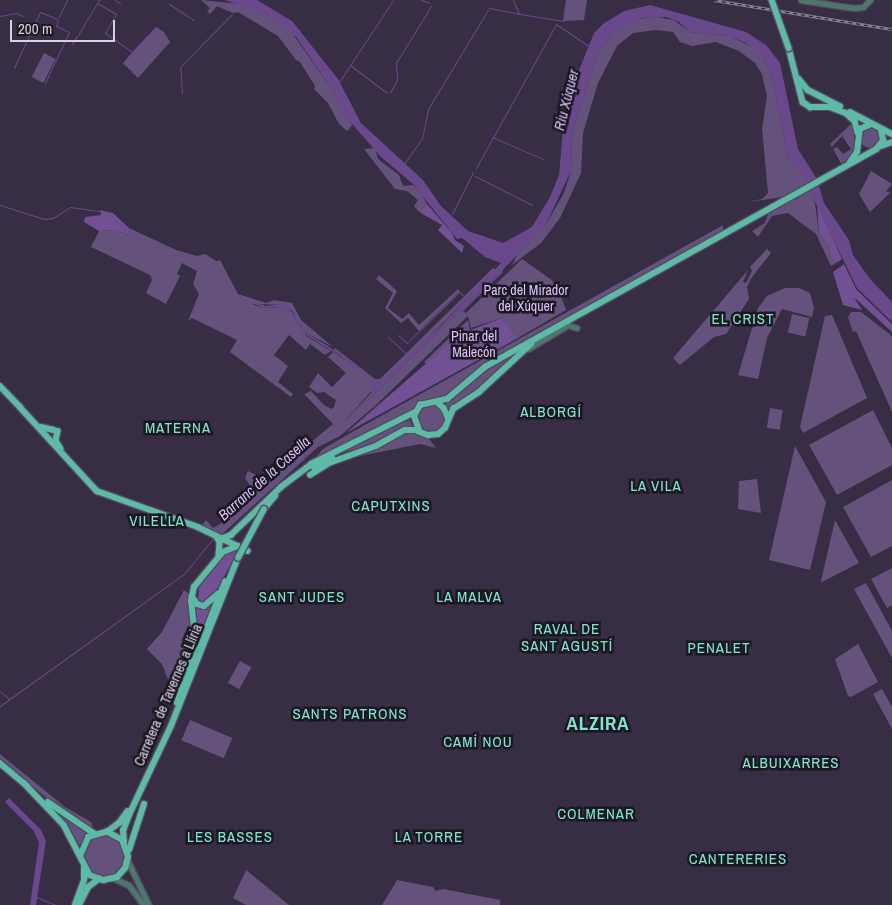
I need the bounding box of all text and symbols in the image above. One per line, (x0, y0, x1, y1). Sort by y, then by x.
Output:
scale bar (12, 10, 118, 42)
text: 200 m (18, 18, 52, 39)
water label: Riu Xúquer (550, 68, 582, 132)
park label: Parc del Mirador del Xúquer (484, 282, 568, 314)
district label: EL CRIST (710, 310, 776, 328)
park label: Pinar del Malecón (451, 328, 497, 361)
district label: ALBORGÍ (519, 403, 583, 421)
district label: MATERNA (144, 419, 212, 437)
water label: Barranc de la Casella (214, 432, 314, 524)
district label: LA VILA (629, 477, 683, 495)
district label: CAPUTXINS (350, 497, 432, 515)
district label: VILELLA (128, 512, 186, 530)
district label: SANT JUDES (257, 588, 347, 606)
district label: LA MALVA (435, 588, 503, 606)
district label: RAVAL DE SANT AGUSTÍ (519, 619, 615, 654)
street label: Carretera de Tavernes a Llíria (130, 621, 206, 769)
district label: PENALET (687, 639, 751, 657)
district label: SANTS PATRONS (291, 705, 409, 723)
district label: ALZIRA (566, 713, 630, 735)
district label: CAMÍ NOU (442, 733, 514, 751)
district label: ALBUIXARRES (741, 754, 841, 772)
district label: COLMENAR (556, 805, 636, 823)
district label: LES BASSES (186, 828, 274, 846)
district label: LA TORRE (393, 828, 465, 846)
district label: CANTERERIES (687, 850, 789, 868)

